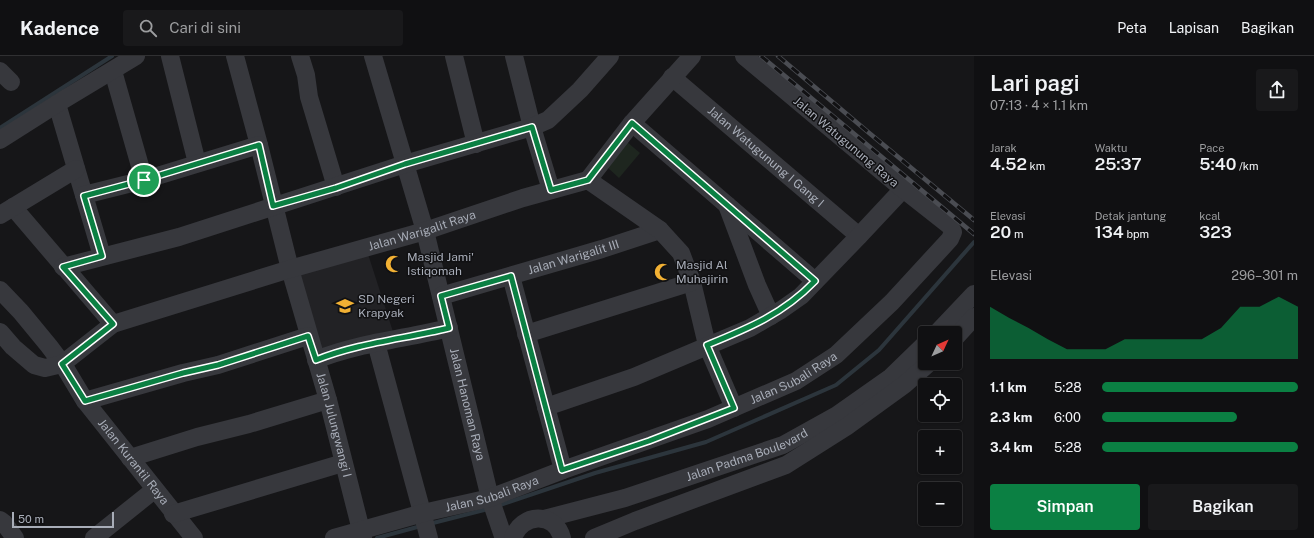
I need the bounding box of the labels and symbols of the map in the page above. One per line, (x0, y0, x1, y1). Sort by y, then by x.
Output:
street label: Jalan Watugunung Raya (791, 94, 901, 190)
street label: Jalan Watugunung I Gang I (705, 103, 827, 210)
pin (127, 163, 161, 197)
street label: Jalan Warigalit Raya (367, 207, 478, 254)
street label: Jalan Warigalit III (526, 237, 621, 277)
place label: Masjid Jami' Istiqomah (407, 250, 474, 278)
mosque icon: Masjid Jami' Istiqomah (384, 254, 404, 274)
place label: Masjid Al Muhajirin (676, 258, 728, 286)
mosque icon: Masjid Al Muhajirin (653, 262, 673, 282)
place label: SD Negeri Krapyak (358, 292, 415, 320)
school or university icon: SD Negeri Krapyak (335, 296, 355, 316)
north arrow (918, 326, 962, 370)
street label: Jalan Hanoman Raya (447, 347, 488, 462)
street label: Jalan Subali Raya (748, 349, 840, 407)
street label: Jalan Julungwangi I (313, 371, 354, 479)
street label: Jalan Kurantil Raya (95, 416, 172, 508)
street label: Jalan Padma Boulevard (684, 426, 810, 484)
street label: Jalan Subali Raya (444, 473, 541, 515)
scale bar (12, 510, 114, 529)

